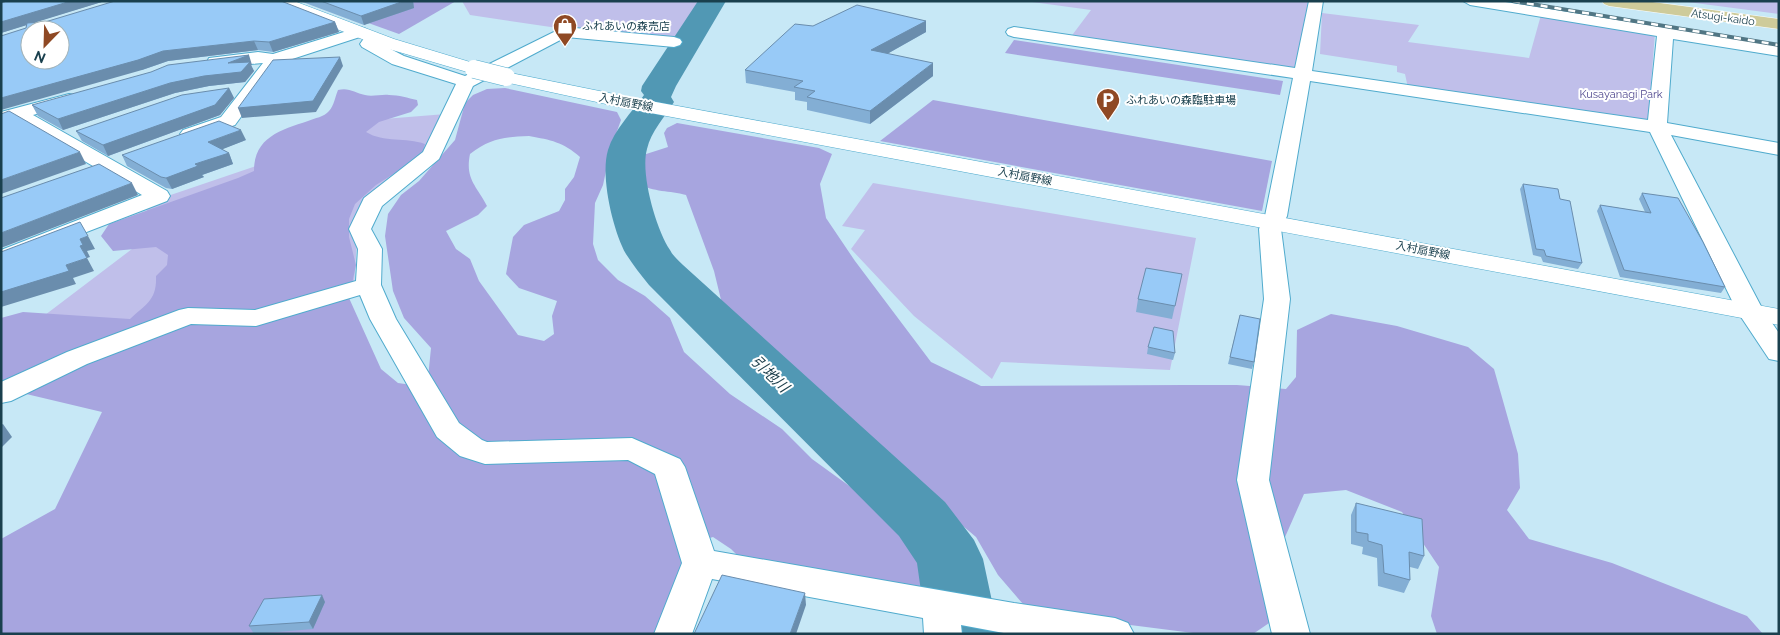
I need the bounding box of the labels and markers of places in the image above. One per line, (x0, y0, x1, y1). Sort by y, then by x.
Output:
shop icon: ふれあいの森売店 (552, 13, 578, 47)
place label: ふれあいの森売店 (582, 20, 670, 33)
parking icon: ふれあいの森臨駐車場 (1095, 87, 1121, 121)
place label: ふれあいの森臨駐車場 (1126, 94, 1236, 107)

